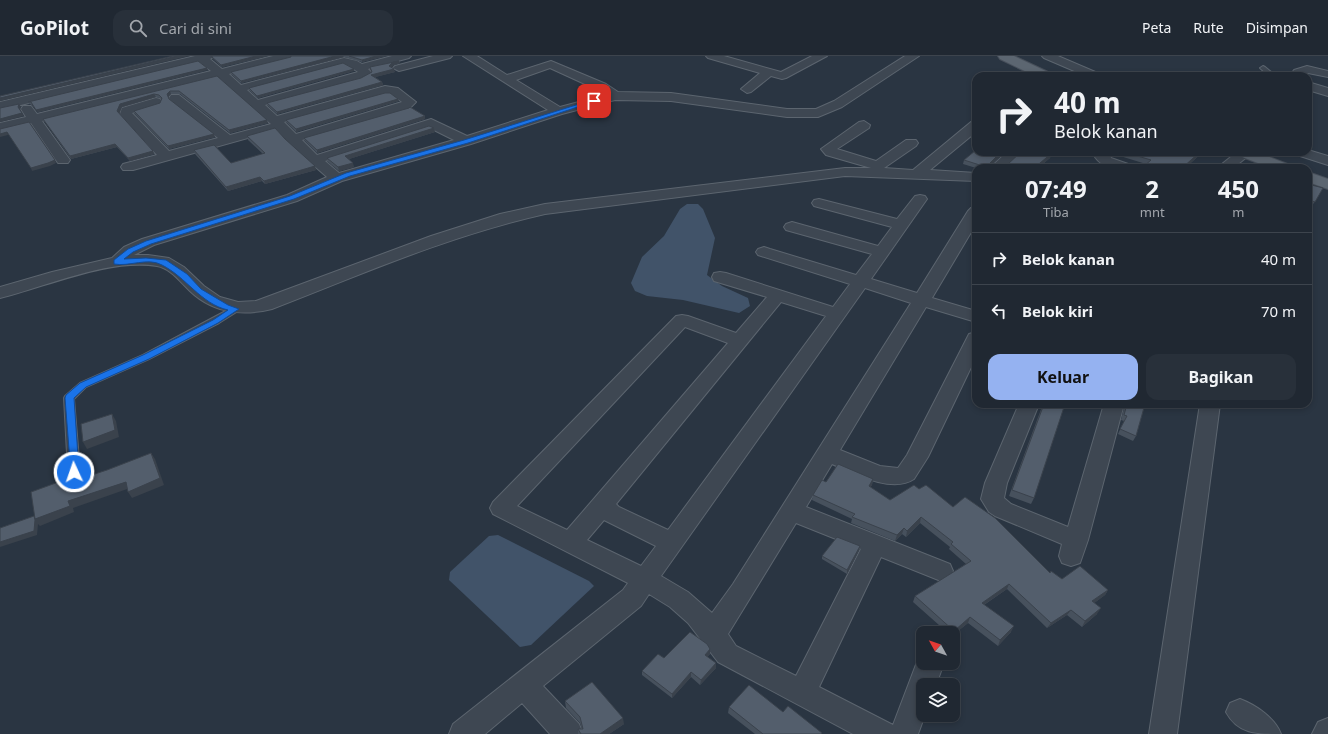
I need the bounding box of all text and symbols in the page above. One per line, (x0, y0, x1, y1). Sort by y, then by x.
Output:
search box (113, 10, 393, 46)
text: GoPilot (20, 15, 89, 41)
icon: search (127, 17, 149, 39)
text: Cari di sini (159, 18, 232, 38)
text: Peta (1142, 18, 1171, 37)
text: Rute (1193, 18, 1224, 37)
text: Disimpan (1246, 18, 1308, 37)
text: 40 m (1054, 83, 1121, 121)
pin (577, 84, 611, 118)
icon: right (988, 88, 1040, 140)
icon: arrive (583, 90, 605, 112)
text: Belok kanan (1054, 119, 1158, 143)
text: 07:49 (1025, 172, 1087, 205)
text: 2 (1145, 172, 1159, 205)
text: 450 (1218, 172, 1259, 205)
text: Tiba (1043, 203, 1069, 221)
text: mnt (1140, 203, 1165, 221)
text: m (1232, 203, 1244, 221)
icon: right (988, 248, 1010, 270)
text: Belok kanan (1022, 249, 1115, 269)
text: 40 m (1261, 249, 1296, 269)
icon: left (988, 300, 1010, 322)
text: Belok kiri (1022, 301, 1093, 321)
text: 70 m (1261, 301, 1296, 321)
button: Keluar (988, 354, 1138, 400)
button: Bagikan (1146, 354, 1296, 400)
position arrow (53, 451, 95, 493)
north arrow (916, 626, 960, 670)
map controls (916, 626, 960, 722)
button: layers (916, 678, 960, 722)

